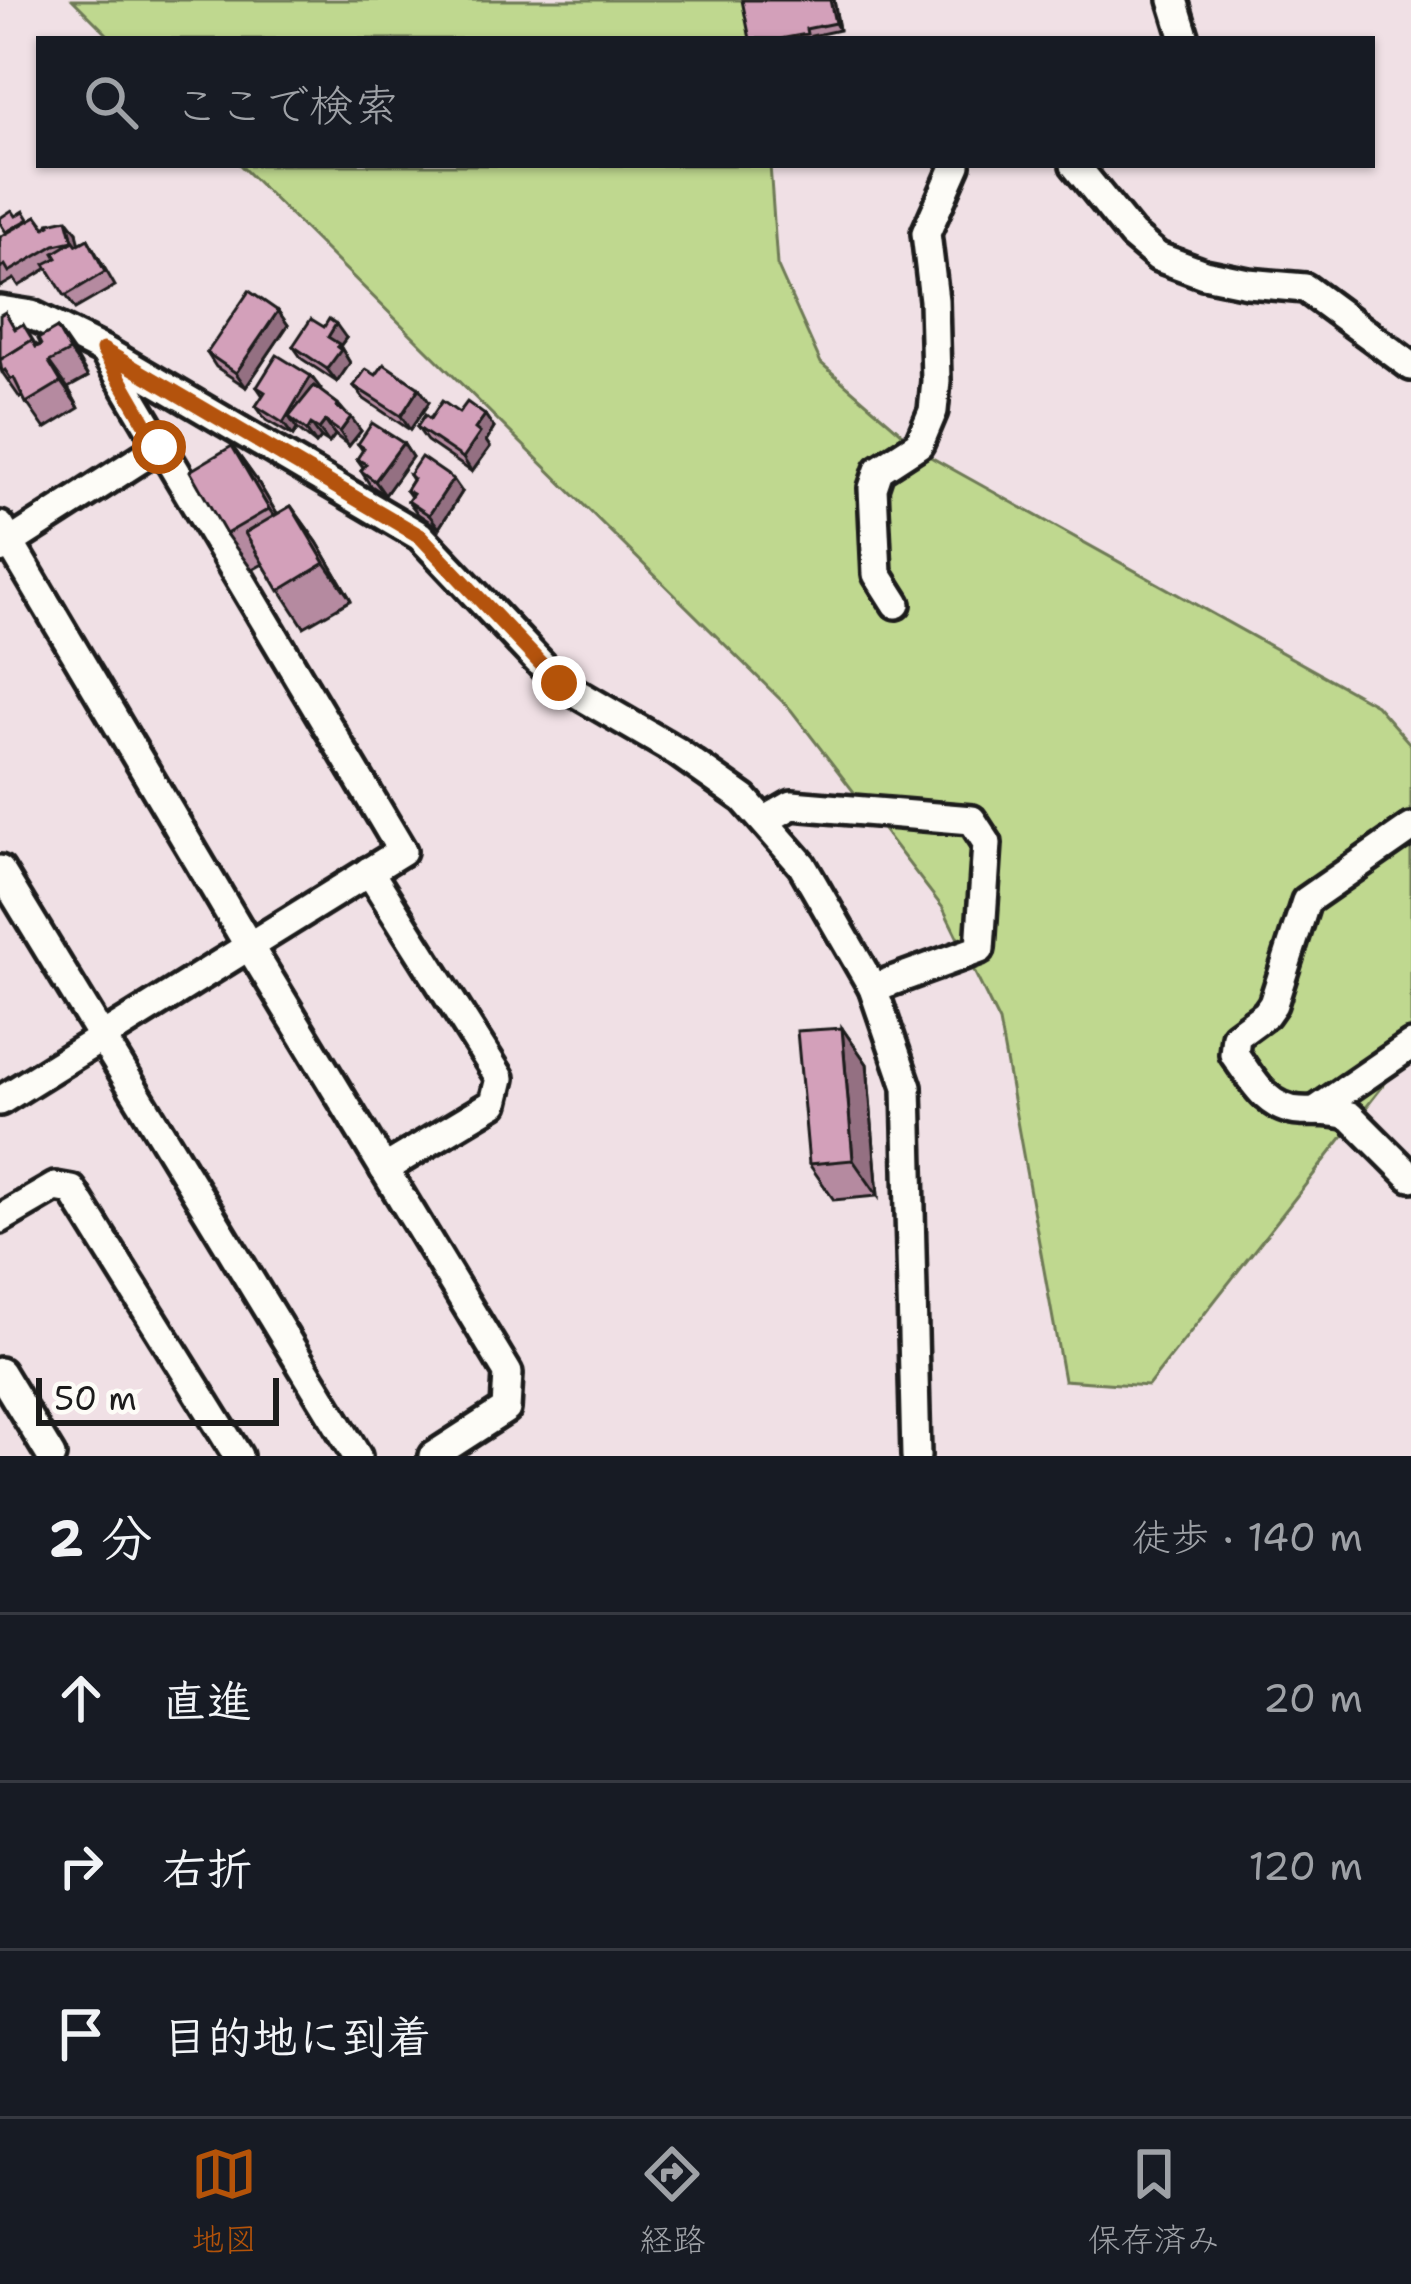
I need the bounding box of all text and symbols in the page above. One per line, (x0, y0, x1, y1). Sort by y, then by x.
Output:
search box (36, 36, 1375, 168)
icon: search (78, 69, 144, 135)
text: ここで検索 (174, 75, 399, 135)
route start (132, 420, 186, 474)
route end (532, 656, 586, 710)
scale bar (36, 1372, 279, 1425)
text: 50 m (54, 1376, 137, 1421)
text: 2 分 (48, 1504, 152, 1572)
text: 徒歩 · 140 m (1132, 1511, 1363, 1563)
icon: ahead (48, 1665, 114, 1731)
text: 直進 (162, 1671, 252, 1731)
text: 20 m (1263, 1672, 1363, 1724)
icon: right (48, 1833, 114, 1899)
text: 右折 (162, 1839, 252, 1899)
text: 120 m (1248, 1840, 1363, 1892)
icon: arrive (48, 2001, 114, 2067)
text: 目的地に到着 (162, 2007, 432, 2067)
tab: 地図 (191, 2141, 257, 2262)
tab: 経路 (639, 2141, 705, 2262)
tab: 保存済み (1088, 2141, 1220, 2262)

